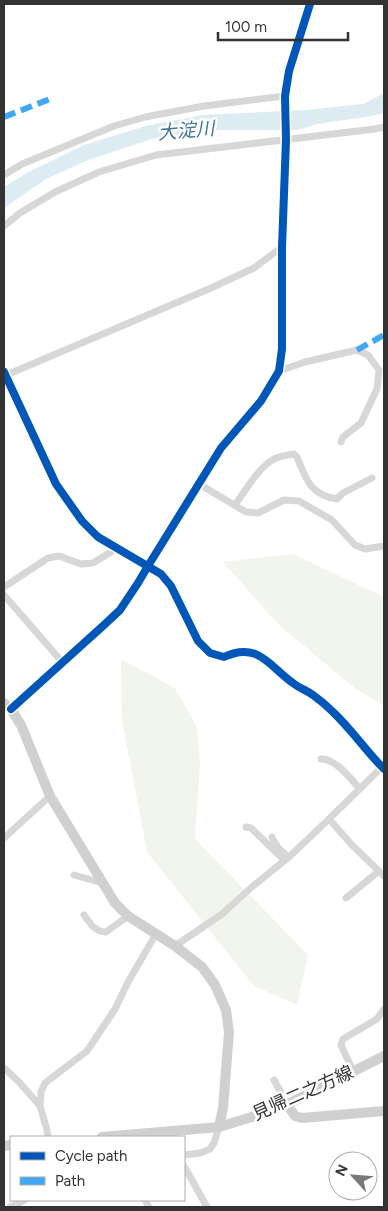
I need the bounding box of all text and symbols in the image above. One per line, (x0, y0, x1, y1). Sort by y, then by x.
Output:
scale bar (218, 10, 348, 42)
text: 100 m (225, 18, 267, 36)
water label: 大淀川 (157, 116, 217, 144)
street label: 見帰二之方線 (249, 1061, 357, 1125)
legend (10, 1136, 185, 1201)
text: Cycle path (55, 1147, 127, 1165)
north arrow (328, 1151, 378, 1201)
text: N (332, 1162, 352, 1179)
text: Path (55, 1172, 85, 1190)

